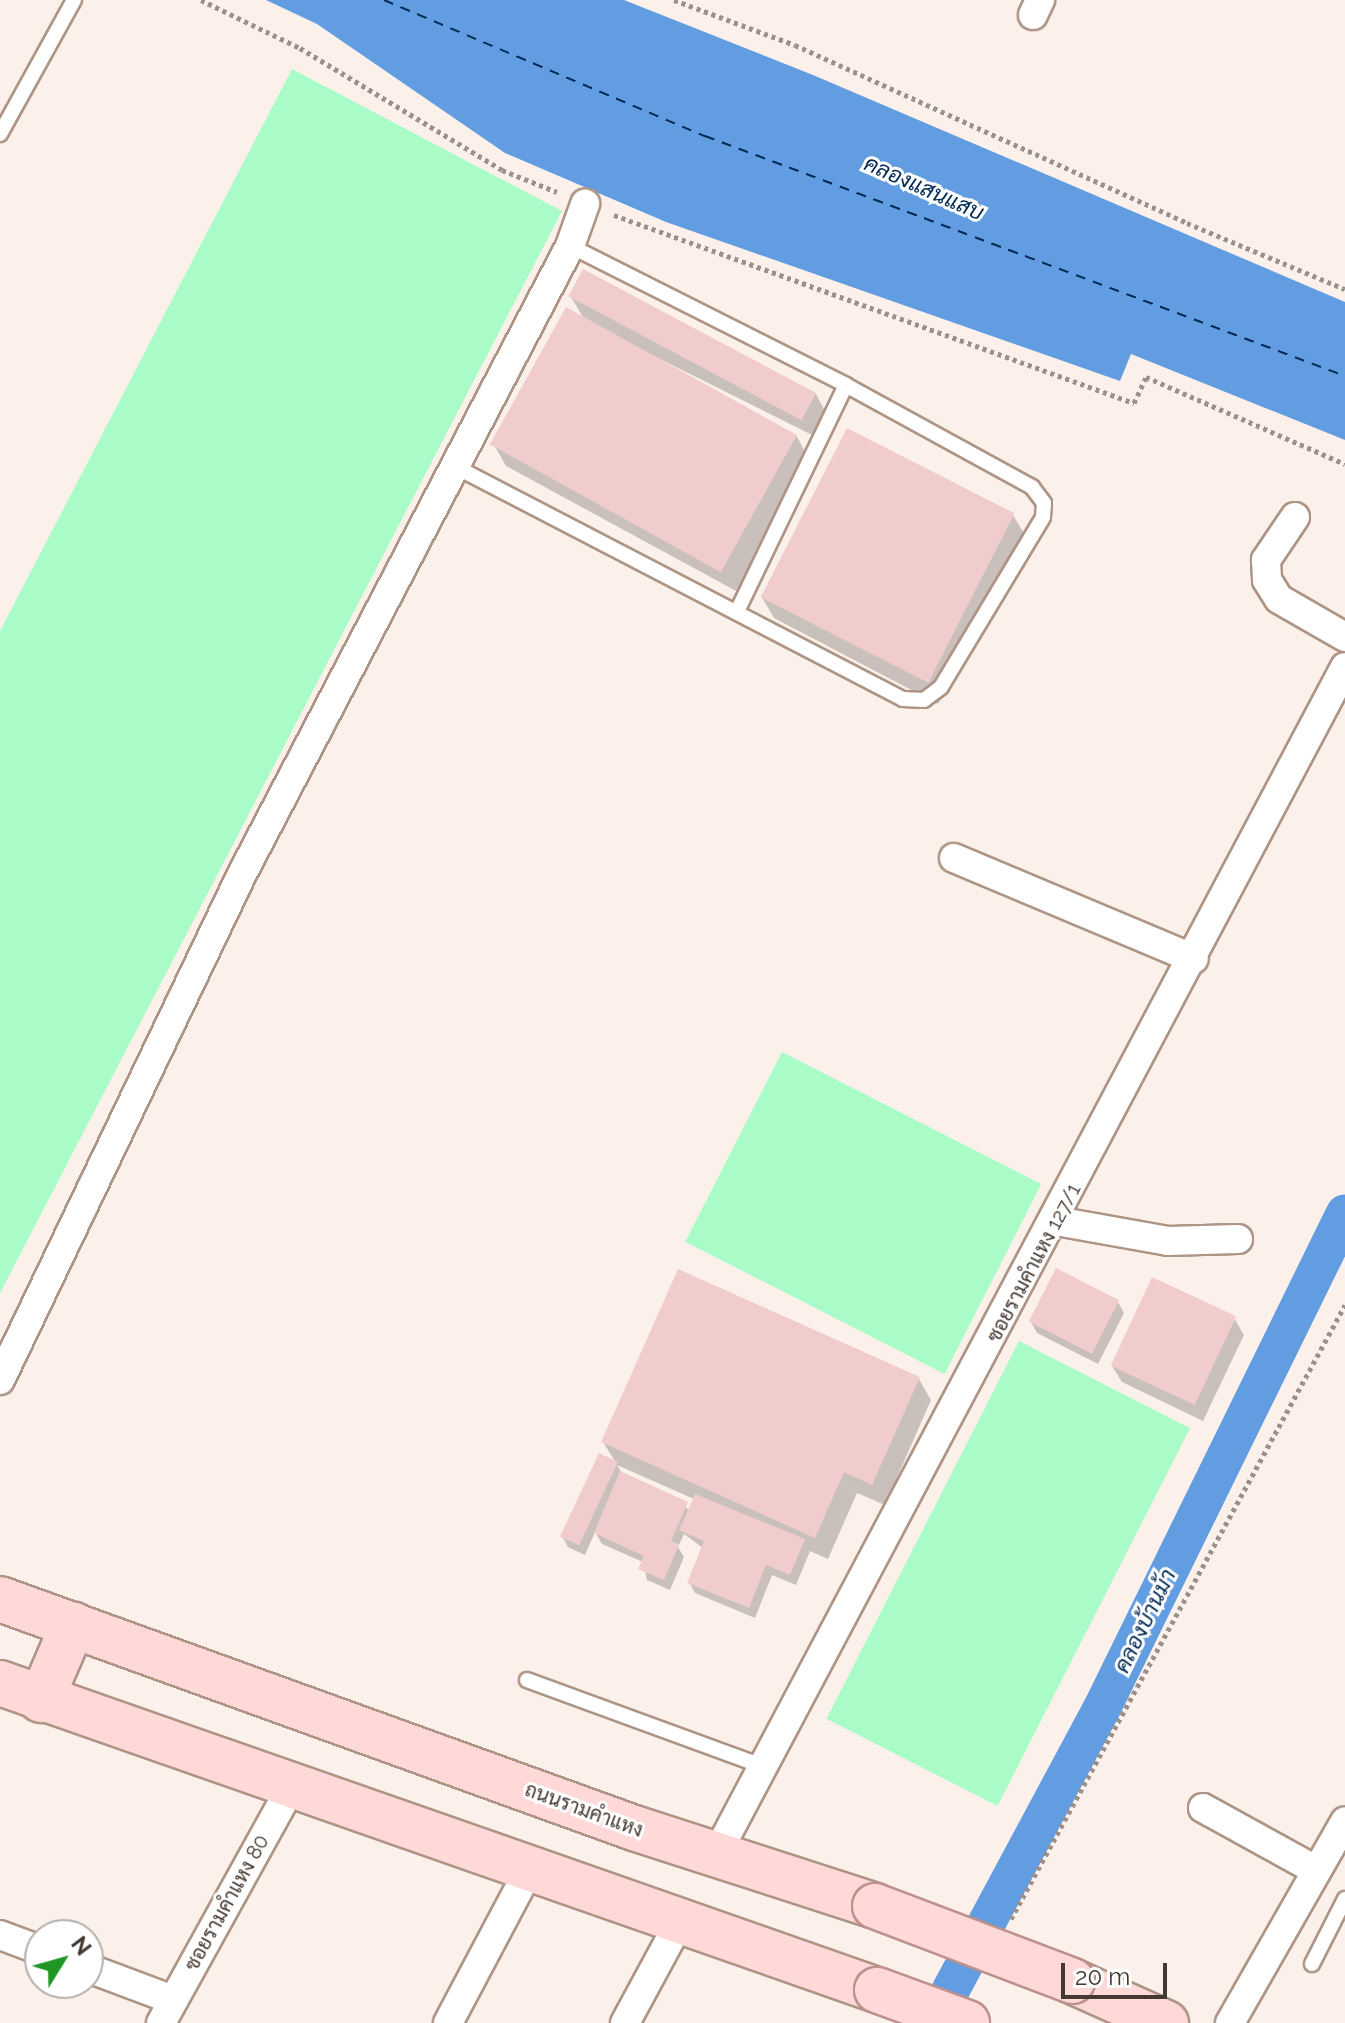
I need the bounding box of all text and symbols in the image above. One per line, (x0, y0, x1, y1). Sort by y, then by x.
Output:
water label: คลองแสนแสบ (860, 150, 988, 226)
street label: ซอยรามคำแหง 127/1 (982, 1180, 1086, 1346)
water label: คลองบ้านม้า (1109, 1565, 1181, 1677)
street label: ถนนรามคำแหง (522, 1778, 646, 1842)
street label: ซอยรามคำแหง 80 (180, 1831, 274, 1975)
north arrow (24, 1919, 104, 1999)
text: N (66, 1931, 97, 1960)
scale bar (1065, 1947, 1171, 1997)
text: 20 m (1075, 1962, 1130, 1991)

